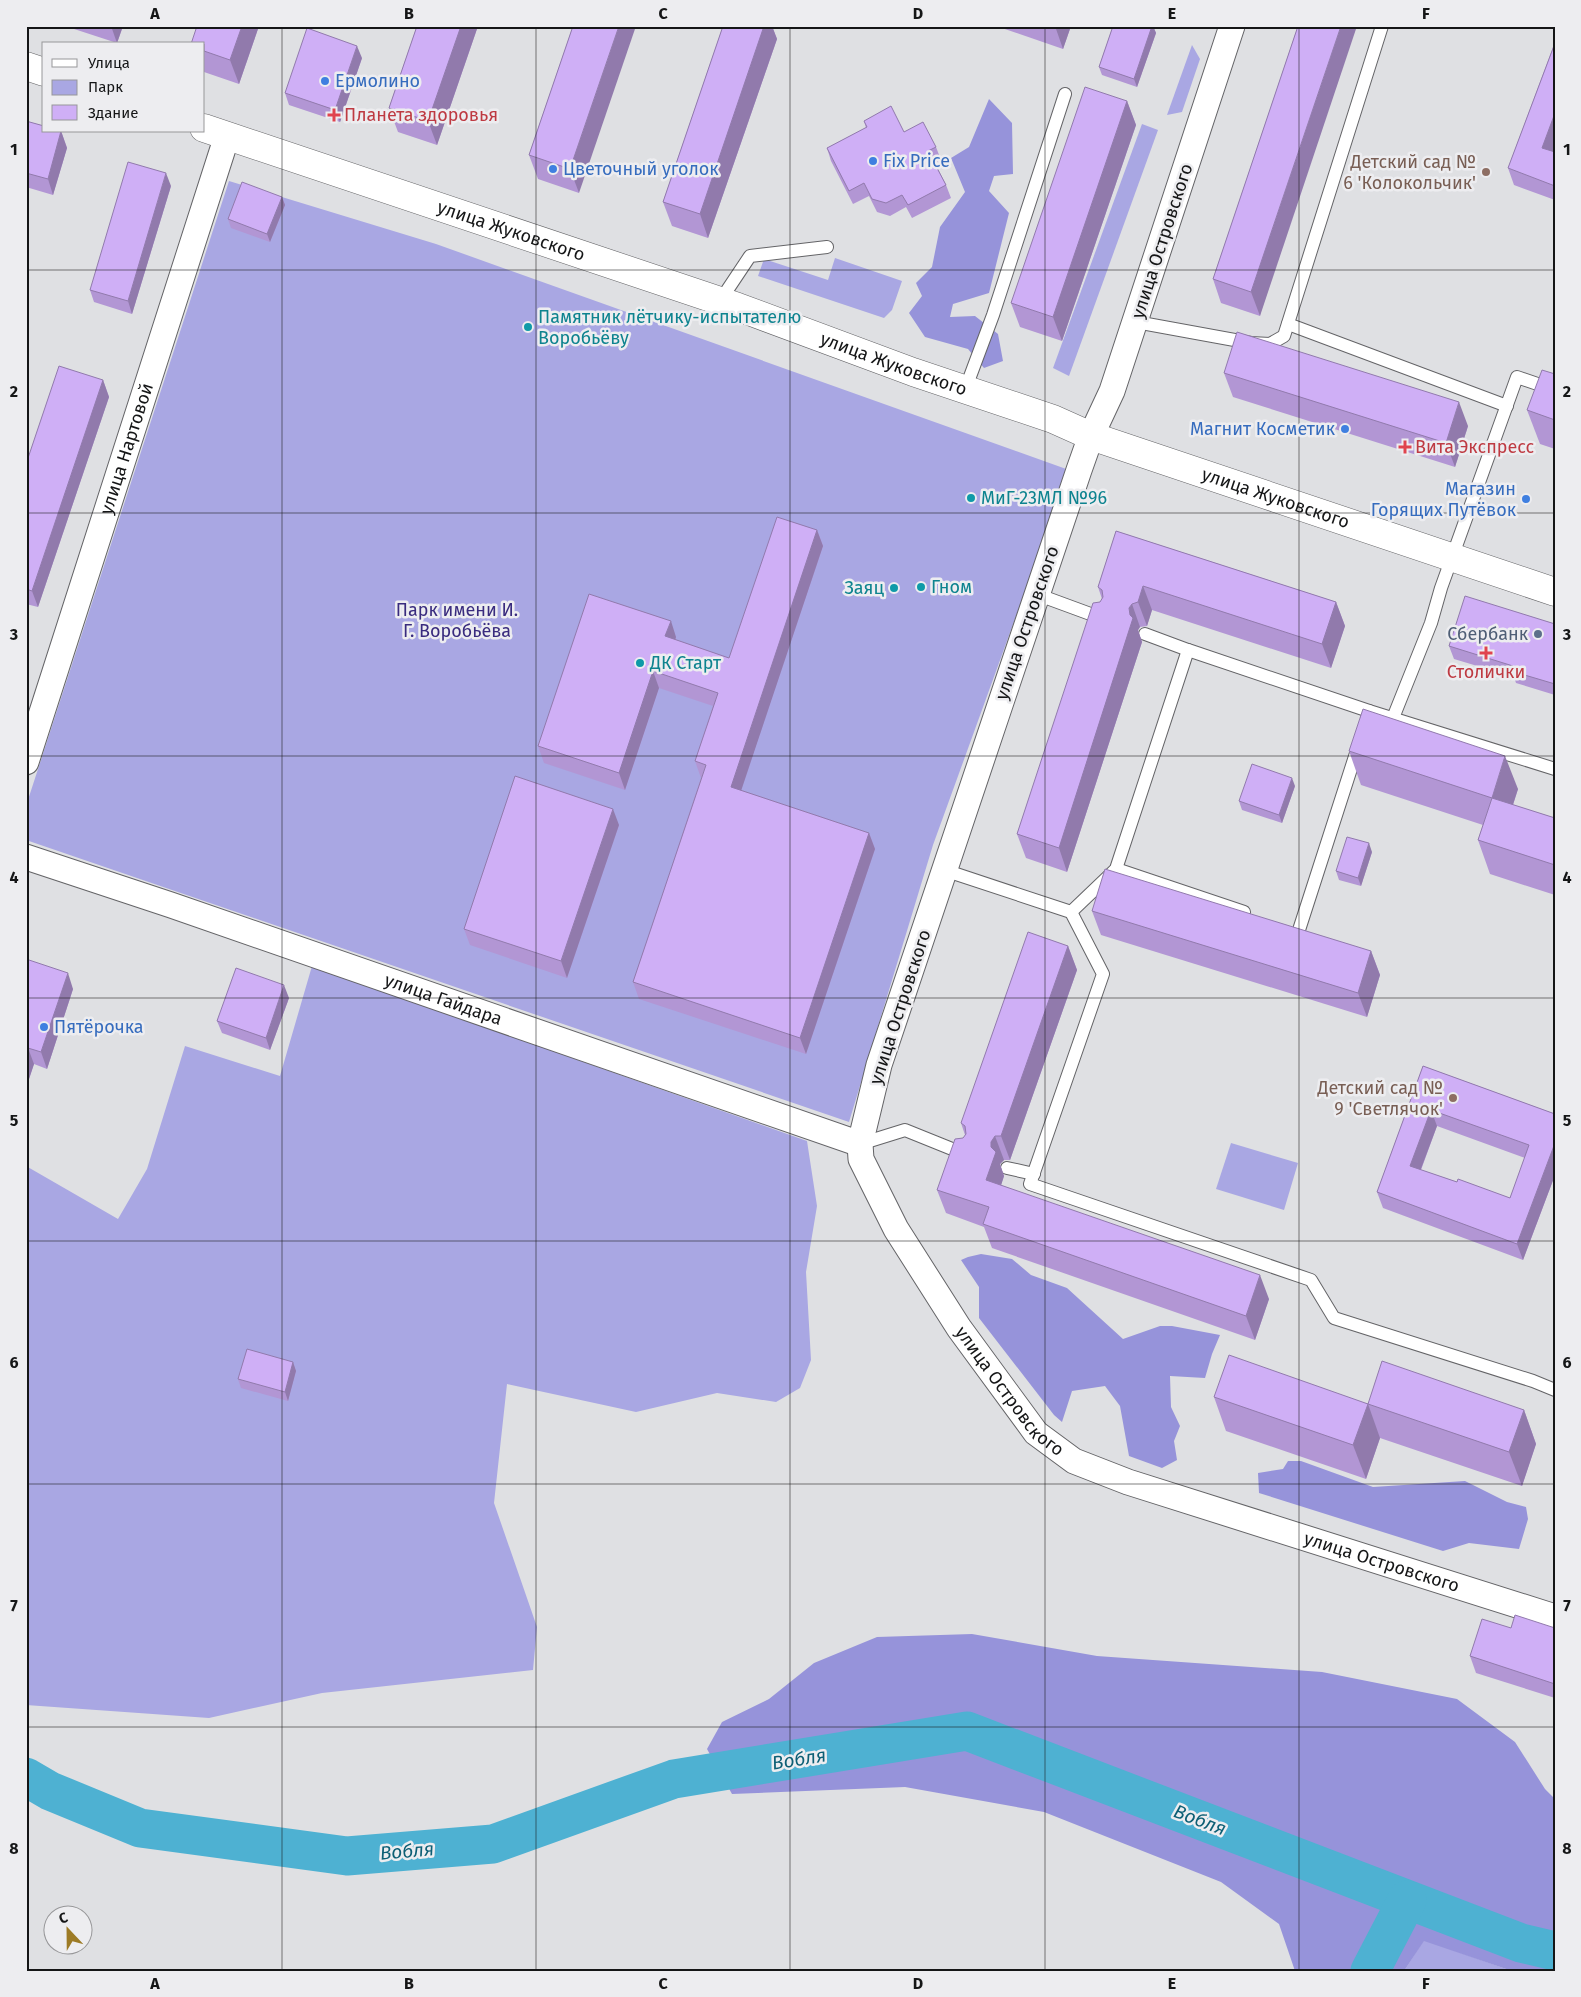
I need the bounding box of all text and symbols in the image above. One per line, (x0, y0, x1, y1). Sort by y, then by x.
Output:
text: A (149, 4, 160, 23)
text: B (404, 4, 414, 23)
text: C (658, 4, 668, 23)
text: D (913, 4, 923, 23)
text: E (1168, 4, 1176, 23)
text: F (1422, 4, 1430, 23)
legend (42, 42, 205, 132)
text: Улица (88, 54, 130, 72)
place label: Ермолино (335, 70, 420, 92)
marker: Ермолино (319, 75, 331, 87)
text: Парк (88, 78, 123, 96)
text: Здание (88, 104, 138, 122)
place label: Планета здоровья (344, 104, 498, 126)
marker: Планета здоровья (328, 109, 340, 121)
text: 1 (10, 140, 18, 159)
text: 1 (1563, 140, 1571, 159)
place label: Fix Price (883, 150, 950, 172)
place label: Детский сад № 6 'Колокольчик' (1343, 151, 1476, 194)
marker: Fix Price (867, 155, 879, 167)
place label: Цветочный уголок (563, 158, 719, 180)
street label: улица Островского (1127, 161, 1197, 321)
marker: Цветочный уголок (547, 163, 559, 175)
marker: Детский сад № 6 'Колокольчик' (1480, 166, 1492, 178)
street label: улица Жуковского (435, 196, 588, 266)
place label: Памятник лётчику-испытателю Воробьёву (538, 306, 801, 349)
marker: Памятник лётчику-испытателю Воробьёву (522, 321, 534, 333)
street label: улица Жуковского (817, 328, 970, 400)
street label: улица Нартовой (95, 380, 158, 517)
text: 2 (10, 382, 18, 401)
text: 2 (1563, 382, 1571, 401)
place label: Магнит Косметик (1190, 418, 1336, 440)
marker: Магнит Косметик (1339, 423, 1351, 435)
place label: Вита Экспресс (1415, 436, 1535, 458)
marker: Вита Экспресс (1399, 441, 1411, 453)
street label: улица Жуковского (1199, 463, 1352, 533)
place label: Магазин Горящих Путёвок (1371, 478, 1517, 521)
place label: МиГ-23МЛ №96 (981, 487, 1107, 509)
marker: МиГ-23МЛ №96 (965, 492, 977, 504)
marker: Магазин Горящих Путёвок (1520, 493, 1532, 505)
street label: улица Островского (990, 543, 1064, 703)
place label: Гном (931, 576, 972, 598)
place label: Заяц (844, 577, 884, 599)
marker: Гном (915, 581, 927, 593)
marker: Заяц (888, 582, 900, 594)
park label: Парк имени И. Г. Воробьёва (396, 599, 518, 642)
place label: Сбербанк (1447, 623, 1529, 645)
text: 3 (9, 625, 18, 644)
text: 3 (1562, 625, 1571, 644)
marker: Сбербанк (1532, 628, 1544, 640)
marker: Столички (1480, 647, 1492, 659)
place label: ДК Старт (649, 652, 722, 674)
marker: ДК Старт (634, 657, 646, 669)
place label: Столички (1447, 661, 1525, 683)
text: 4 (9, 868, 19, 887)
text: 4 (1562, 868, 1572, 887)
street label: улица Островского (865, 927, 935, 1087)
street label: улица Гайдара (382, 969, 505, 1030)
place label: Пятёрочка (54, 1016, 144, 1038)
marker: Пятёрочка (38, 1021, 50, 1033)
place label: Детский сад № 9 'Светлячок' (1316, 1077, 1443, 1120)
marker: Детский сад № 9 'Светлячок' (1447, 1092, 1459, 1104)
text: 5 (10, 1111, 19, 1130)
text: 5 (1563, 1111, 1572, 1130)
street label: улица Островского (951, 1322, 1068, 1461)
text: 6 (9, 1353, 19, 1372)
text: 6 (1562, 1353, 1572, 1372)
street label: улица Островского (1301, 1527, 1462, 1597)
text: 7 (10, 1596, 18, 1615)
text: 7 (1563, 1596, 1571, 1615)
water label: Вобля (770, 1743, 828, 1775)
water label: Вобля (1170, 1800, 1230, 1840)
water label: Вобля (379, 1837, 435, 1865)
text: 8 (9, 1839, 19, 1858)
text: 8 (1562, 1839, 1572, 1858)
north arrow (42, 1904, 92, 1954)
text: С (56, 1909, 70, 1928)
text: A (149, 1974, 160, 1993)
text: B (404, 1974, 414, 1993)
text: C (658, 1974, 668, 1993)
text: D (913, 1974, 923, 1993)
text: E (1168, 1974, 1176, 1993)
text: F (1422, 1974, 1430, 1993)

